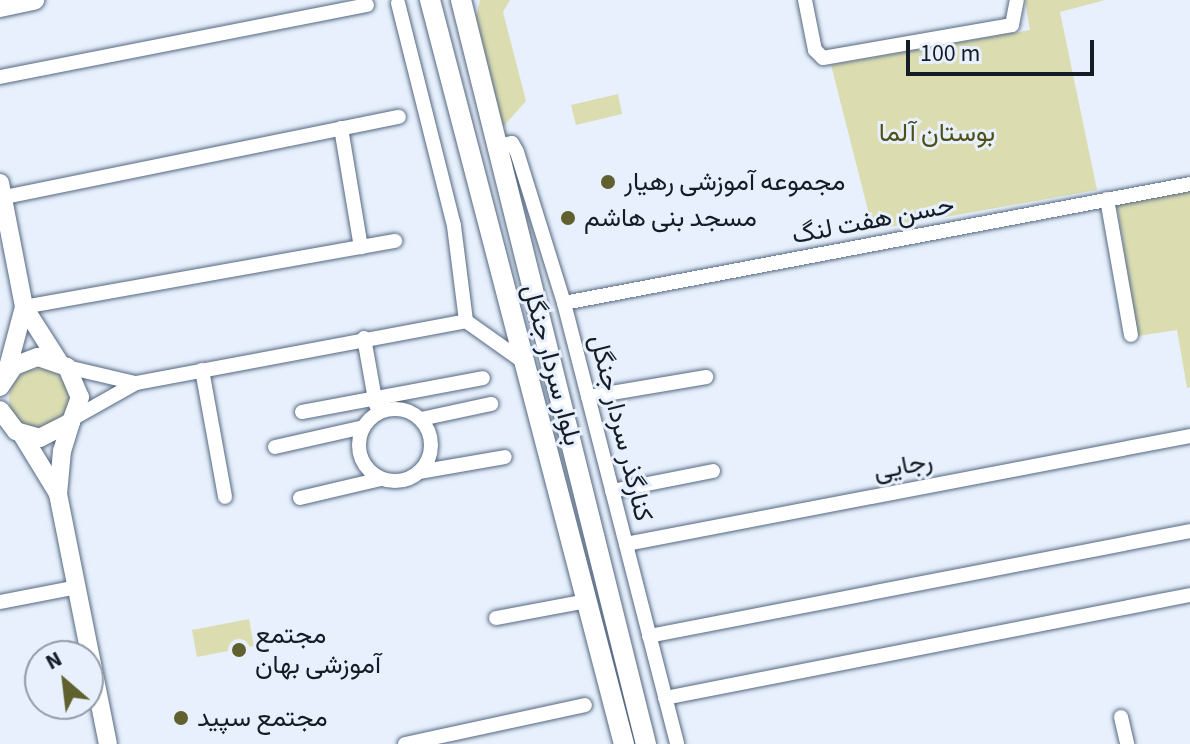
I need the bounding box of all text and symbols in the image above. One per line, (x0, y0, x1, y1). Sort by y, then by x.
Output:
scale bar (910, 24, 1098, 74)
text: 100 m (920, 36, 980, 71)
park label: بوستان آلما (879, 117, 995, 149)
place label: مجموعه آموزشی رهیار (624, 166, 845, 198)
marker: مجموعه آموزشی رهیار (599, 173, 617, 191)
street label: حسن هفت لنگ (789, 189, 957, 251)
place label: مسجد بنی هاشم (584, 202, 757, 234)
marker: مسجد بنی هاشم (559, 209, 577, 227)
street label: بلوار سردار جنگل (516, 281, 588, 449)
street label: کنارگذر سردار جنگل (583, 332, 659, 524)
street label: رجایی (871, 445, 935, 487)
place label: مجتمع آموزشی بهان (255, 619, 381, 680)
north arrow (24, 640, 104, 720)
marker: مجتمع آموزشی بهان (230, 641, 248, 659)
text: N (40, 643, 68, 678)
place label: مجتمع سپید (197, 702, 328, 734)
marker: مجتمع سپید (172, 709, 190, 727)

